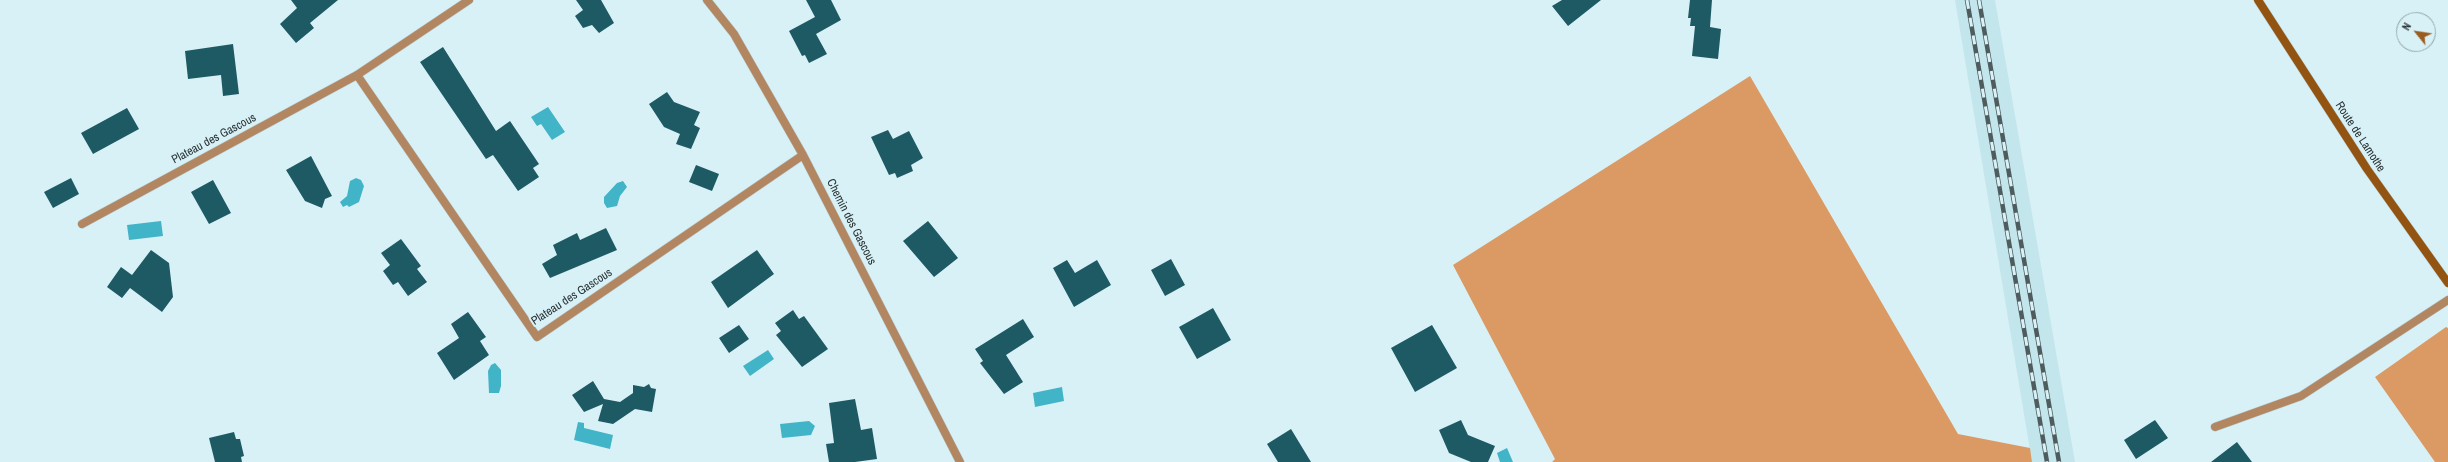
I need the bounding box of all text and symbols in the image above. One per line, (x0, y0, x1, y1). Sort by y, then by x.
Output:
north arrow (2396, 12, 2436, 52)
text: N (2399, 20, 2414, 33)
street label: Route de Lamothe (2332, 99, 2388, 175)
street label: Plateau des Gascous (169, 111, 259, 167)
street label: Chemin des Gascous (823, 177, 879, 267)
street label: Plateau des Gascous (529, 265, 615, 329)

